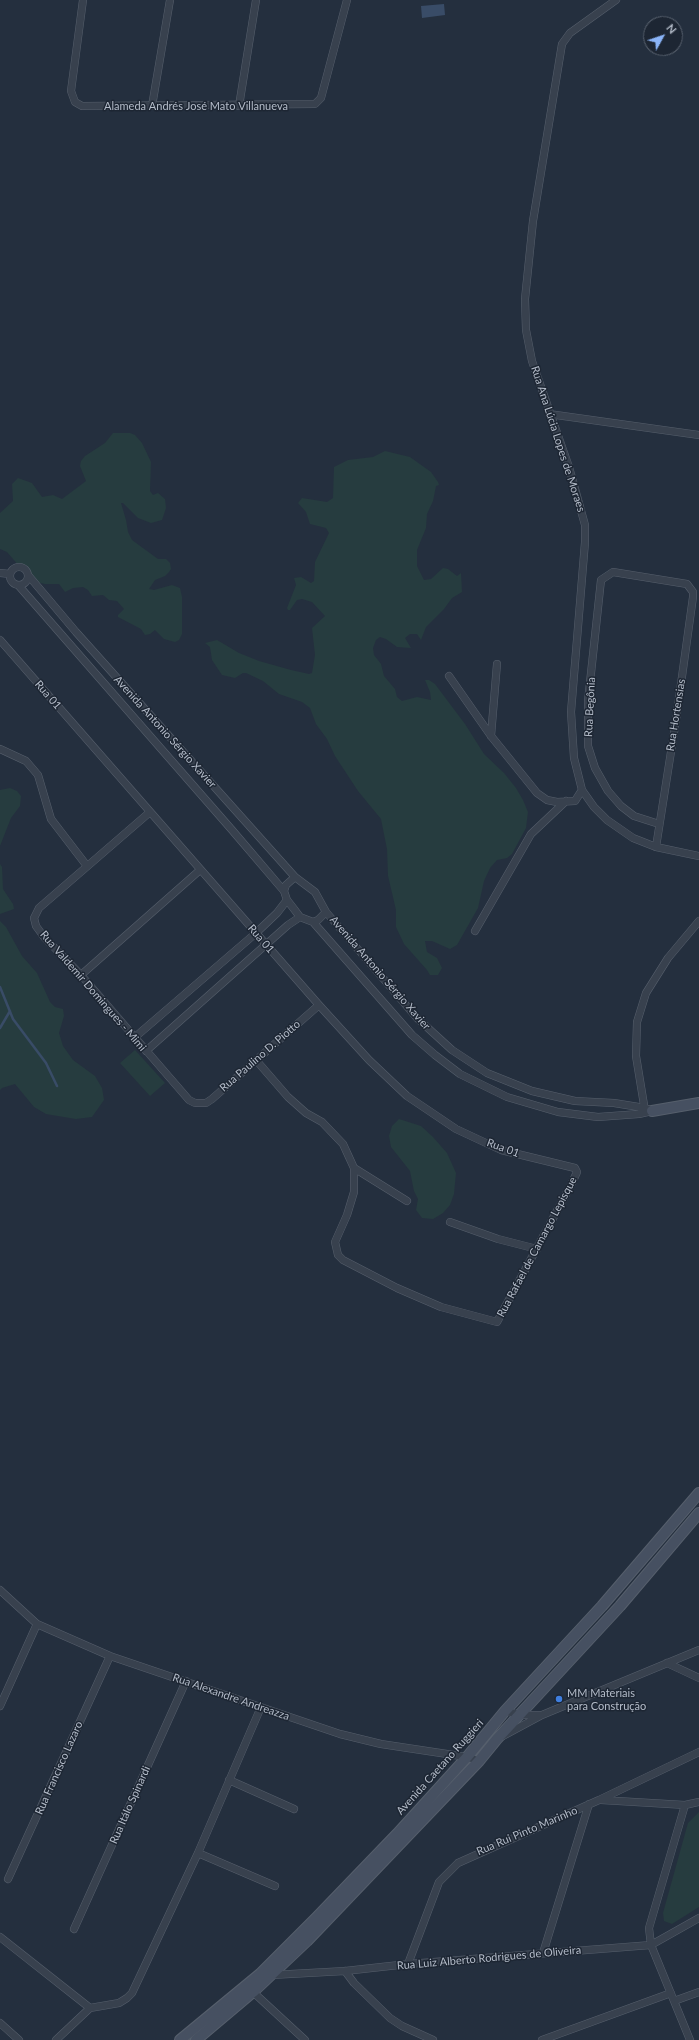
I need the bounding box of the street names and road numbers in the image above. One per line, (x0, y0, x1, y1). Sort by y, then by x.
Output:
street label: Alameda Andrés José Mato Villanueva (104, 99, 288, 113)
street label: Rua Ana Lúcia Lopes de Moraes (528, 364, 588, 514)
street label: Avenida Antonio Sérgio Xavier (111, 673, 219, 791)
street label: Rua Begônia (582, 677, 598, 737)
street label: Rua 01 (32, 678, 64, 712)
street label: Rua Hortensias (664, 678, 688, 752)
street label: Avenida Antonio Sérgio Xavier (327, 913, 433, 1033)
street label: Rua 01 (245, 922, 277, 956)
street label: Rua Valdemir Domingues - Mimi (37, 928, 149, 1054)
street label: Rua Paulino D. Piotto (217, 1018, 303, 1094)
street label: Rua 01 (485, 1136, 521, 1160)
street label: Rua Rafael de Camargo Lepisque (494, 1175, 580, 1319)
street label: Rua Alexandre Andreazza (171, 1671, 291, 1723)
street label: Avenida Caetano Ruggieri (394, 1716, 486, 1818)
street label: Rua Francisco Lazaro (32, 1719, 86, 1817)
street label: Rua Itálo Spinardi (107, 1764, 153, 1846)
street label: Rua Rui Pinto Marinho (475, 1804, 579, 1858)
street label: Rua Luiz Alberto Rodrigues de Oliveira (396, 1943, 582, 1973)

